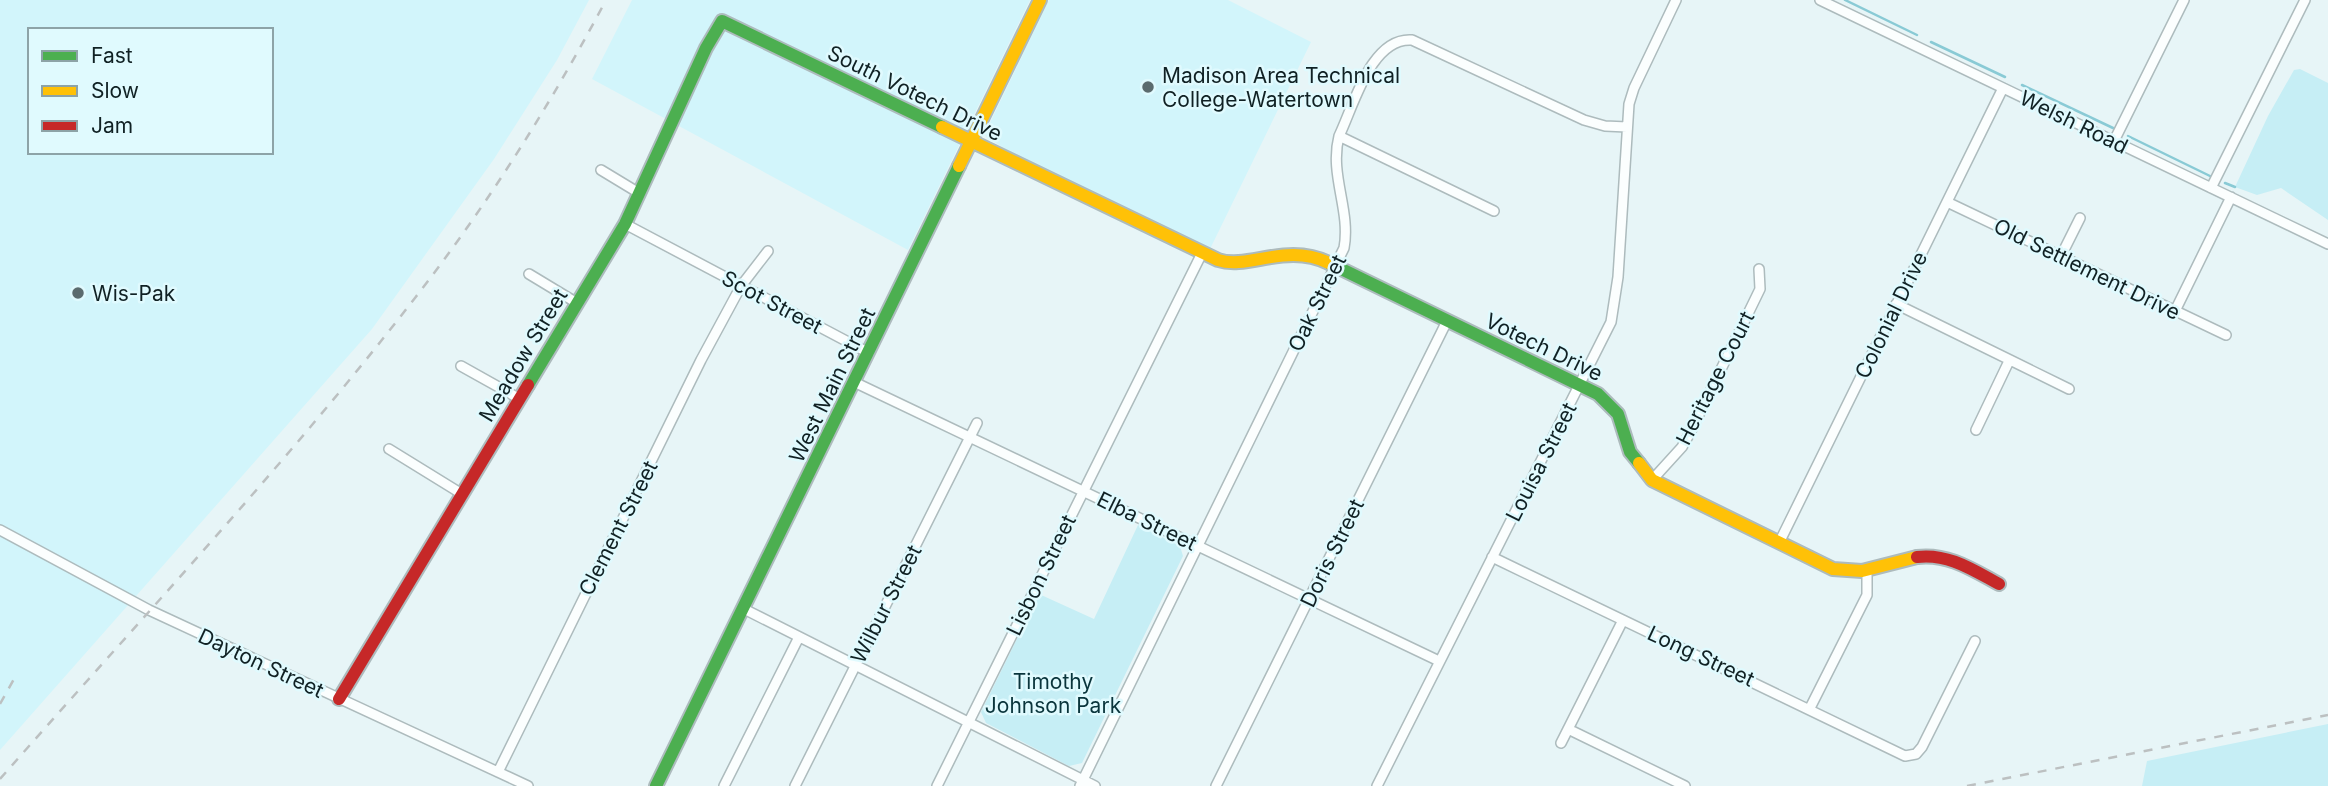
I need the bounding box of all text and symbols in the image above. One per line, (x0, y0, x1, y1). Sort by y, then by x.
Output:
legend (28, 28, 273, 154)
street label: South Votech Drive (824, 40, 1006, 146)
text: Fast (91, 43, 133, 68)
place label: Madison Area Technical College-Watertown (1162, 63, 1400, 112)
text: Slow (91, 78, 139, 103)
marker: Madison Area Technical College-Watertown (1140, 79, 1156, 95)
street label: Welsh Road (2016, 85, 2132, 159)
text: Jam (91, 113, 133, 138)
street label: Old Settlement Drive (1990, 213, 2184, 325)
street label: Colonial Drive (1850, 248, 1932, 382)
street label: Oak Street (1283, 250, 1351, 355)
street label: Scot Street (718, 265, 827, 339)
place label: Wis-Pak (92, 281, 176, 306)
street label: Meadow Street (473, 284, 573, 426)
marker: Wis-Pak (70, 285, 86, 301)
street label: West Main Street (784, 303, 880, 466)
street label: Heritage Court (1671, 307, 1759, 449)
street label: Votech Drive (1481, 308, 1607, 386)
street label: Louisa Street (1500, 398, 1582, 526)
street label: Clement Street (573, 456, 663, 599)
street label: Elba Street (1093, 486, 1201, 556)
street label: Doris Street (1295, 495, 1369, 611)
street label: Lisbon Street (1001, 511, 1081, 639)
street label: Wilbur Street (846, 541, 927, 667)
street label: Long Street (1644, 620, 1758, 692)
street label: Dayton Street (194, 623, 328, 703)
park label: Timothy Johnson Park (985, 669, 1122, 718)

